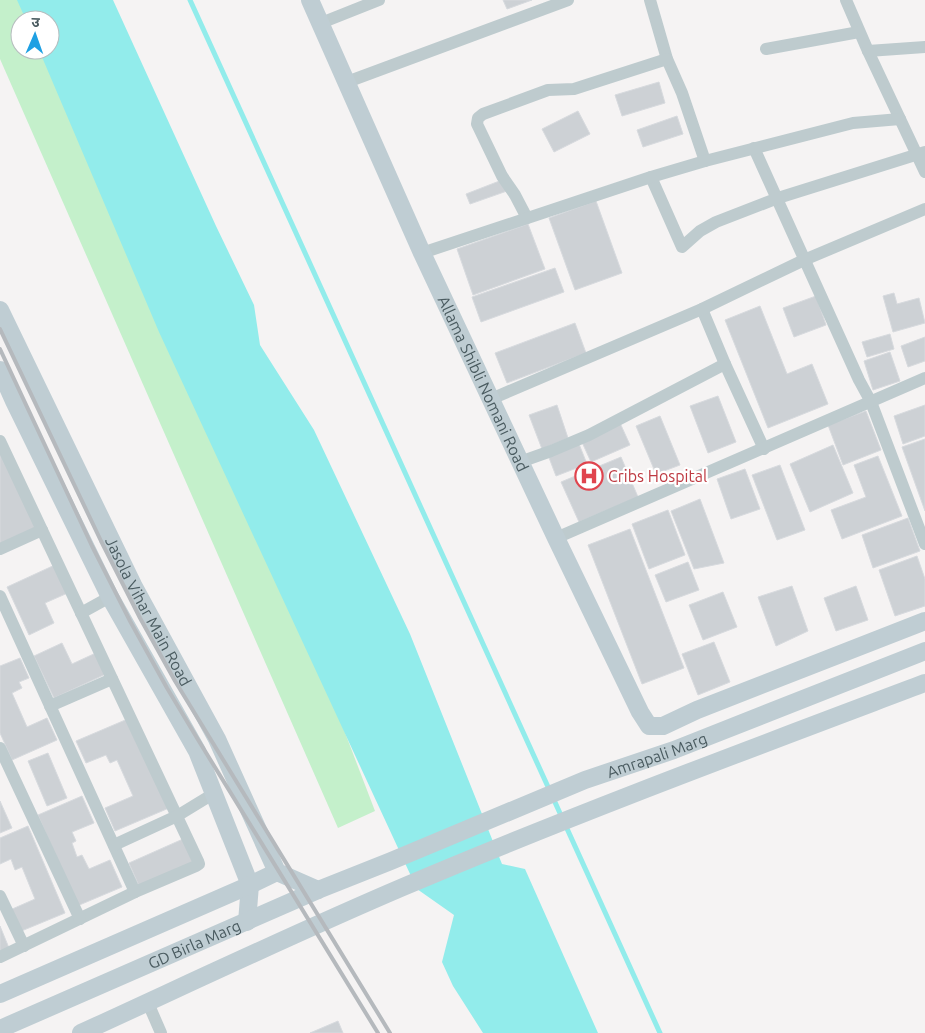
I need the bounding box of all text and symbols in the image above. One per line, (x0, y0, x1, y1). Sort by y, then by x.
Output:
north arrow (10, 10, 60, 60)
text: उ (31, 14, 41, 30)
street label: Allama Shibli Nomani Road (434, 293, 532, 474)
hospital icon: Cribs Hospital (574, 461, 604, 491)
place label: Cribs Hospital (608, 467, 707, 485)
street label: Jasola Vihar Main Road (102, 534, 195, 689)
street label: Amrapali Marg (604, 729, 710, 781)
street label: GD Birla Marg (145, 916, 243, 972)

